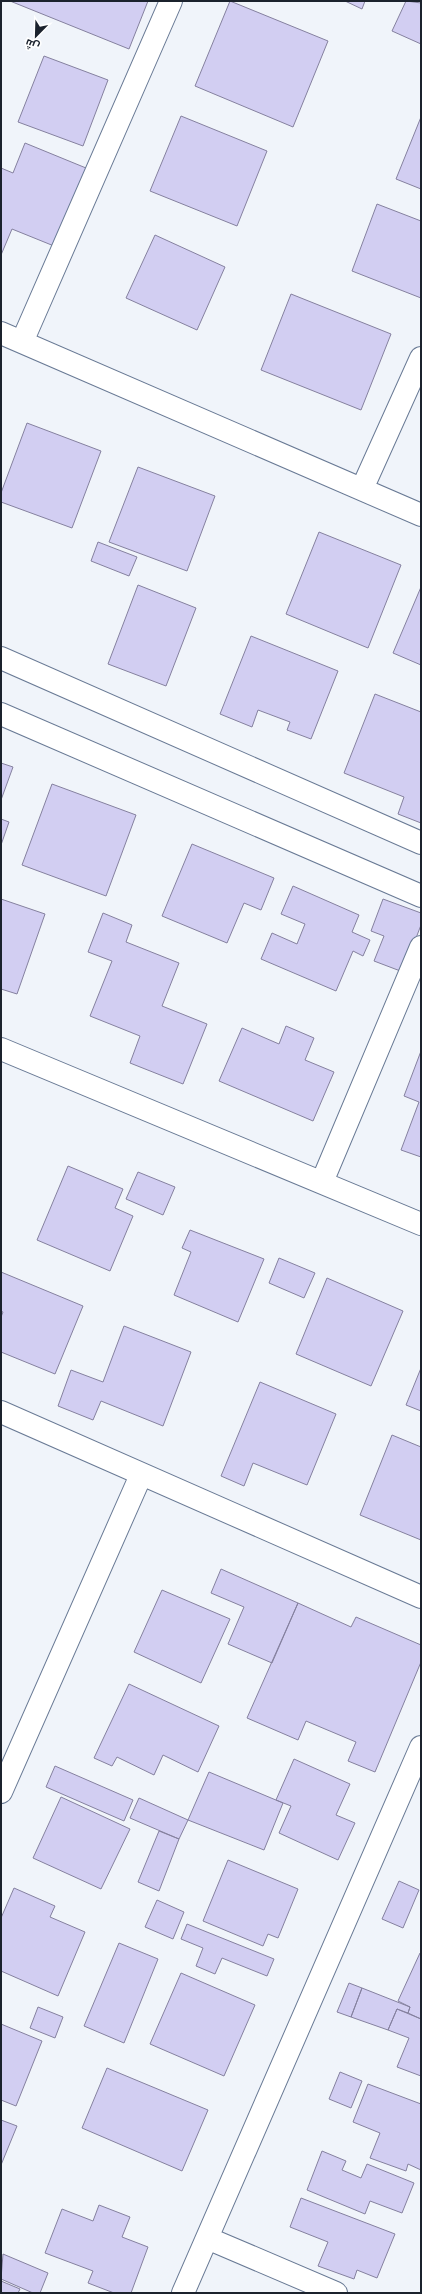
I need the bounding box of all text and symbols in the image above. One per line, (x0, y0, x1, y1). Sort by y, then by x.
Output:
north arrow (16, 16, 56, 56)
text: ش (23, 36, 41, 54)

